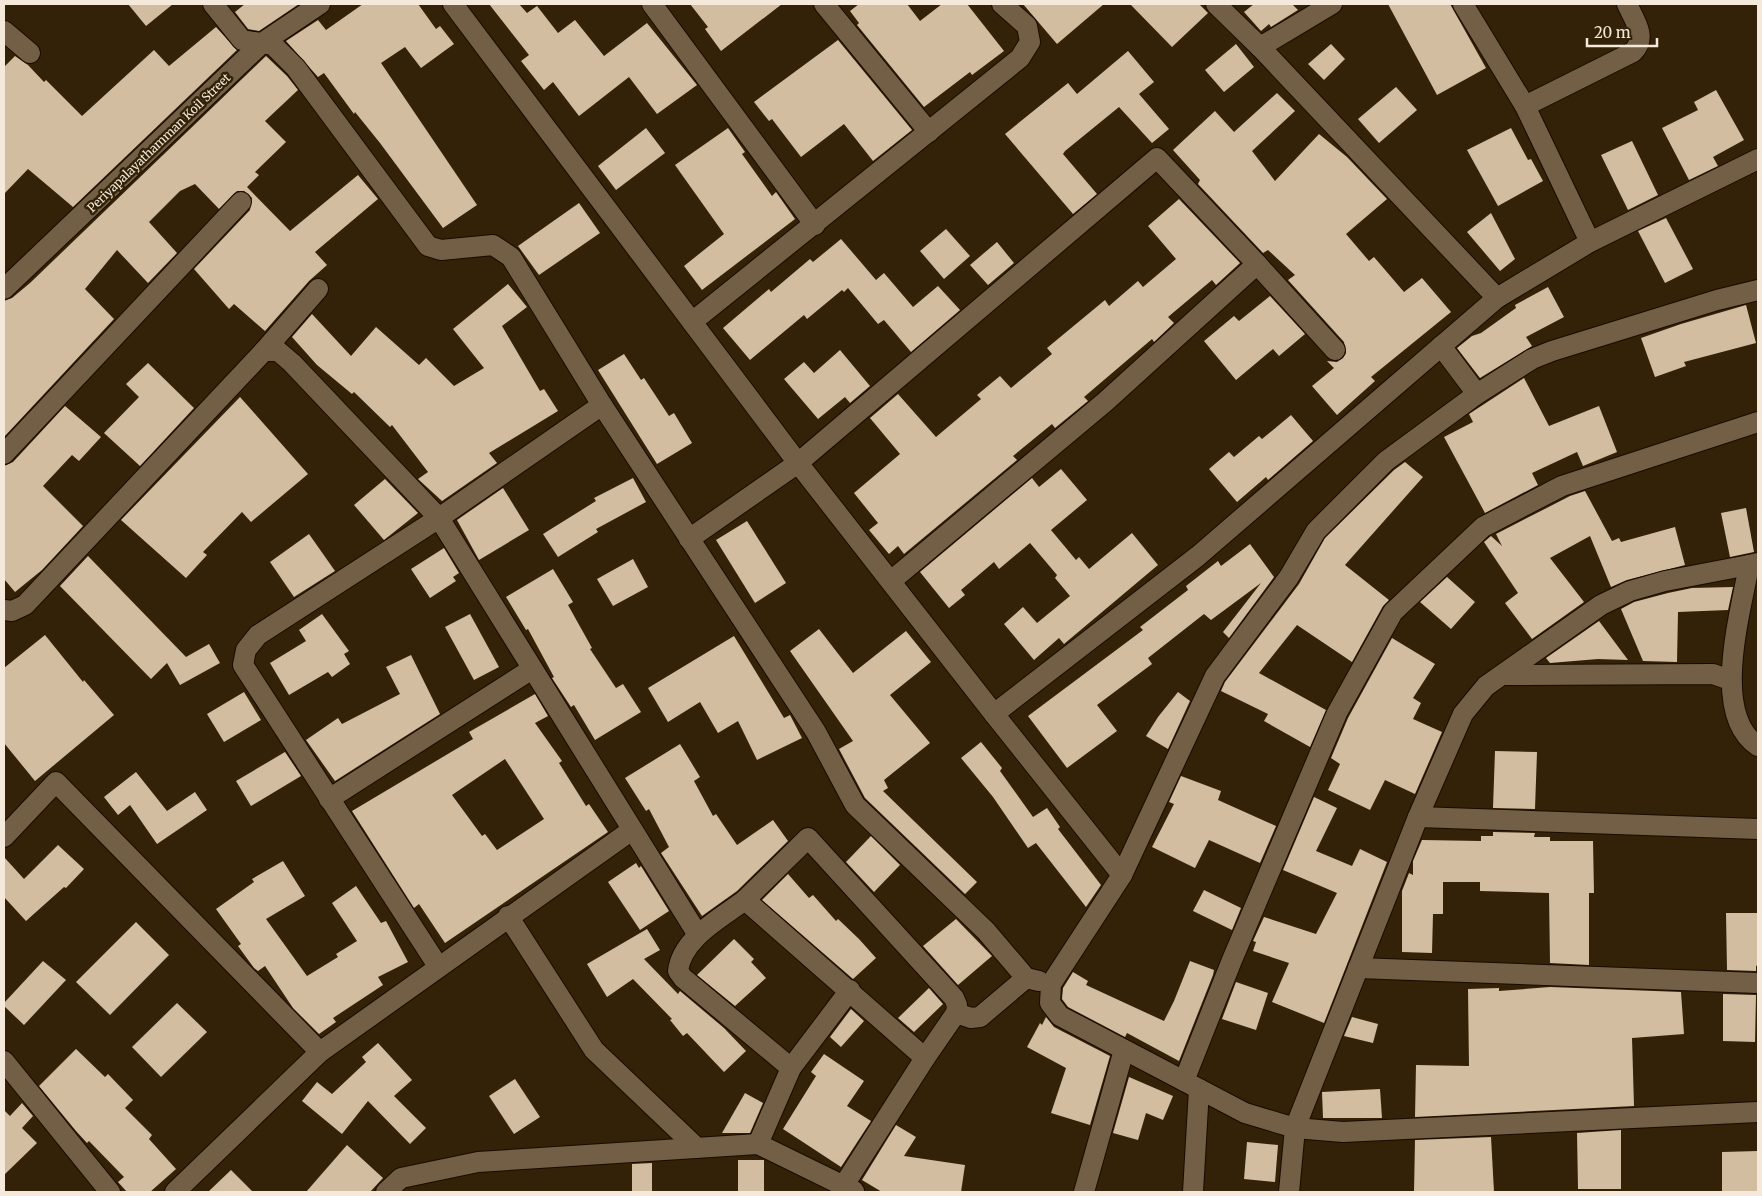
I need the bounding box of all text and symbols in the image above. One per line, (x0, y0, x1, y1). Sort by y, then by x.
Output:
scale bar (1587, 15, 1657, 47)
text: 20 m (1594, 23, 1631, 42)
street label: Periyapalayathamman Koil Street (84, 70, 234, 215)

